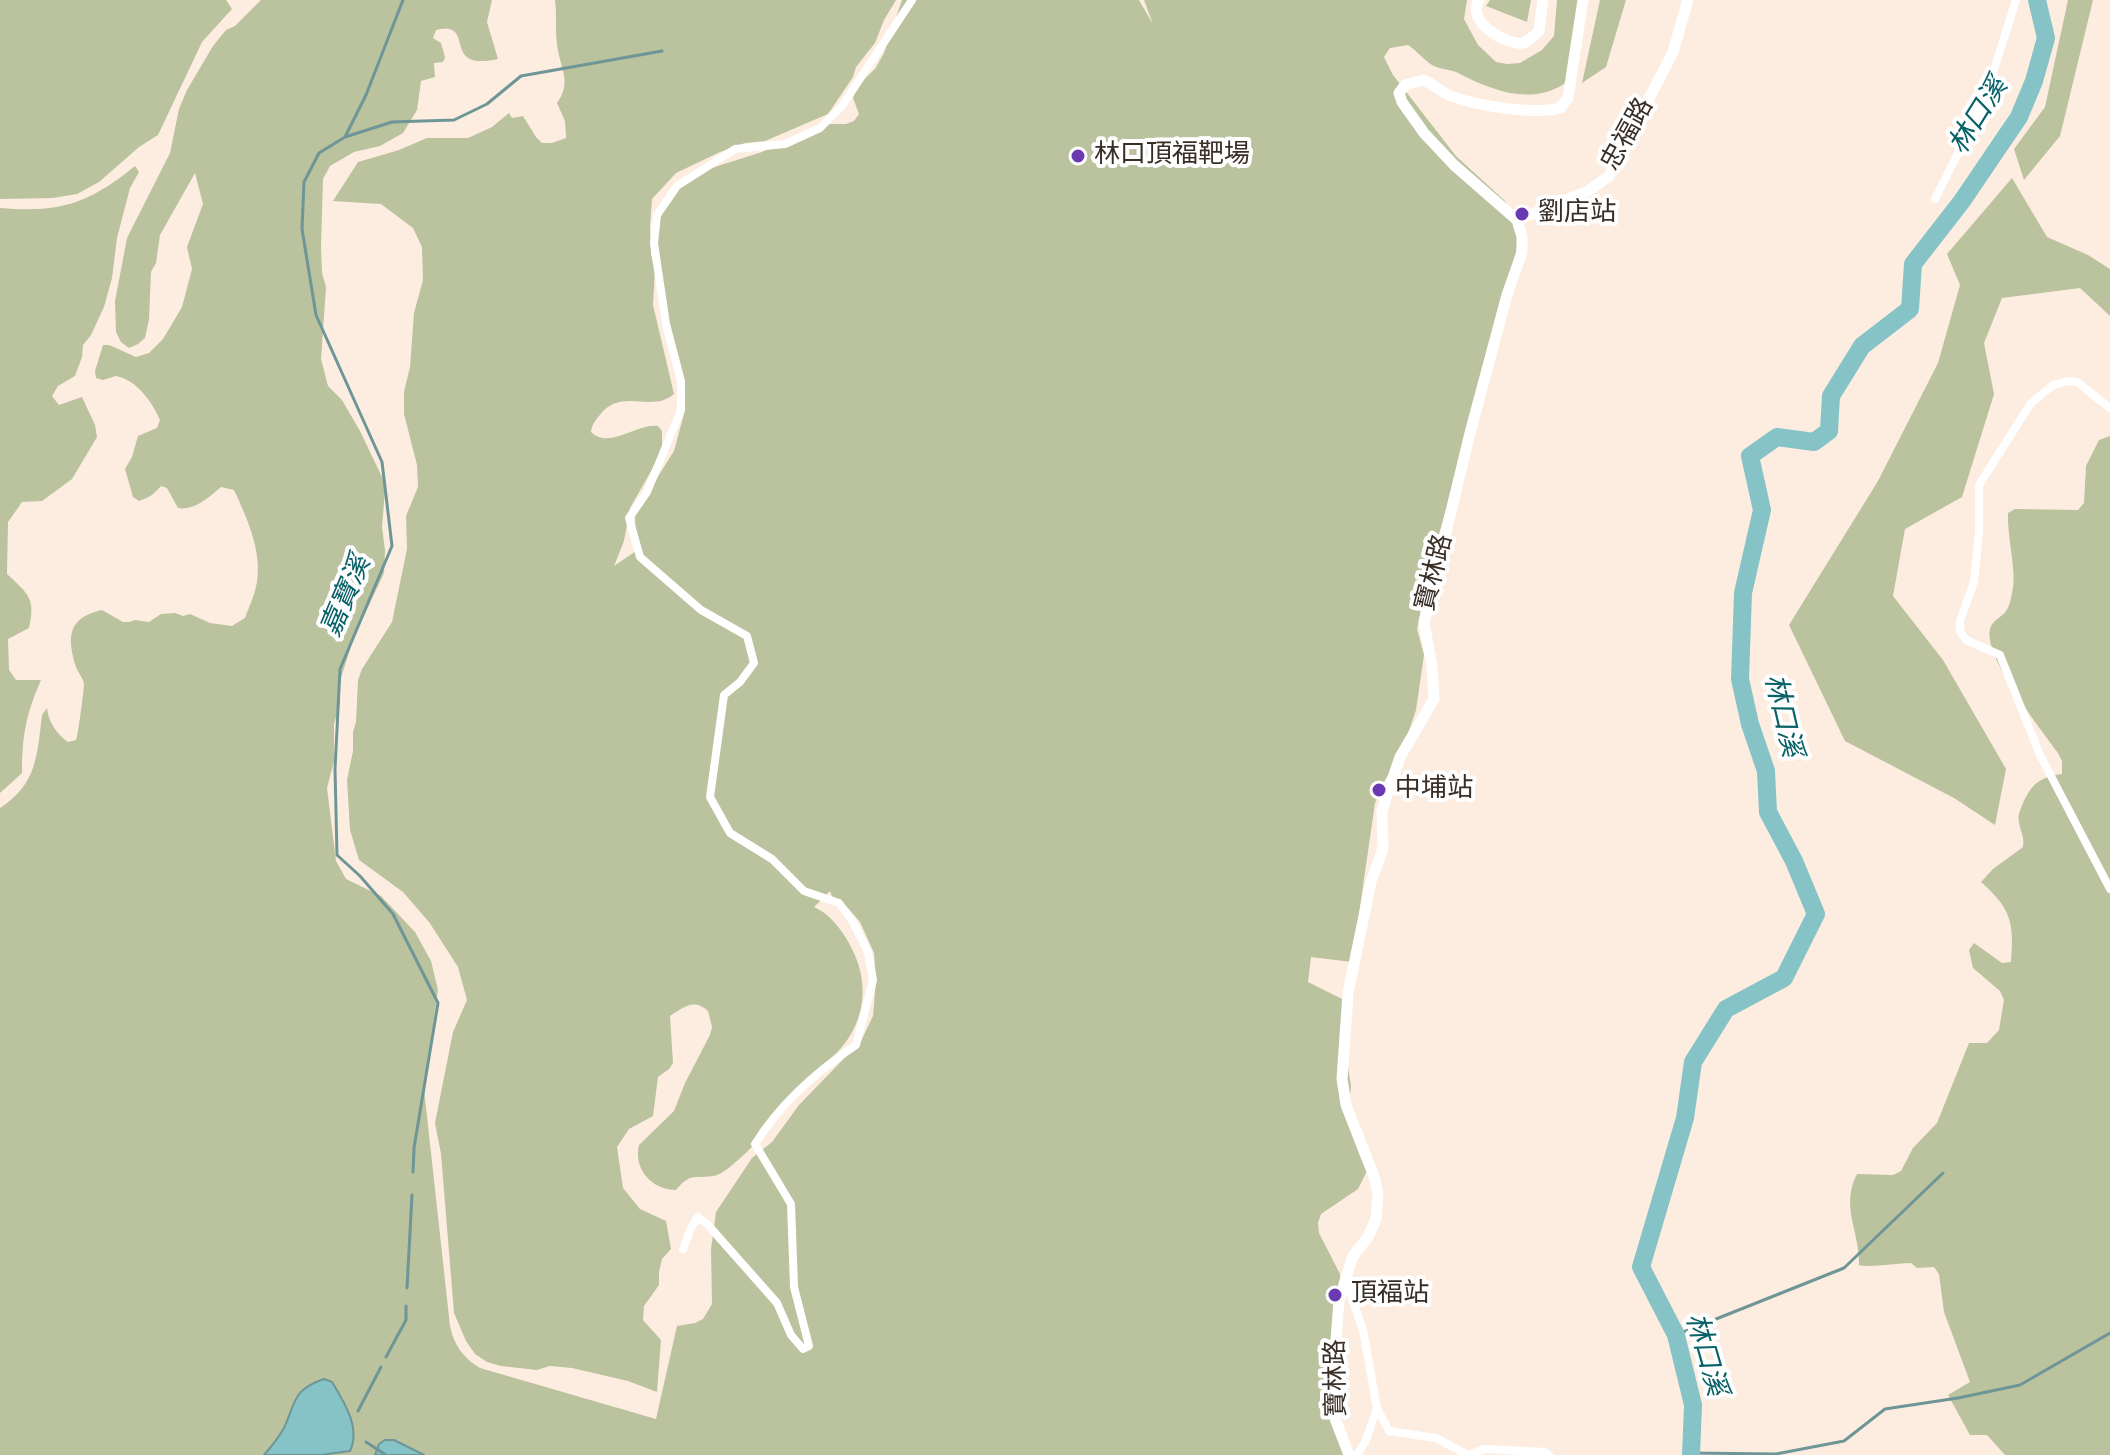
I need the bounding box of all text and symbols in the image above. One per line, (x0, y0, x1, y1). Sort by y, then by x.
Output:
water label: 林口溪 (1943, 72, 2017, 162)
street label: 忠福路 (1596, 93, 1662, 177)
place label: 林口頂福靶場 (1094, 140, 1250, 172)
marker: 林口頂福靶場 (1069, 147, 1087, 165)
place label: 劉店站 (1538, 198, 1616, 230)
marker: 劉店站 (1513, 205, 1531, 223)
street label: 寶林路 (1411, 531, 1461, 615)
water label: 嘉寶溪 (316, 552, 380, 642)
water label: 林口溪 (1755, 671, 1807, 761)
place label: 中埔站 (1395, 774, 1473, 806)
marker: 中埔站 (1370, 781, 1388, 799)
place label: 頂福站 (1351, 1279, 1429, 1311)
marker: 頂福站 (1326, 1286, 1344, 1304)
water label: 林口溪 (1676, 1310, 1732, 1400)
street label: 寶林路 (1322, 1339, 1354, 1417)

